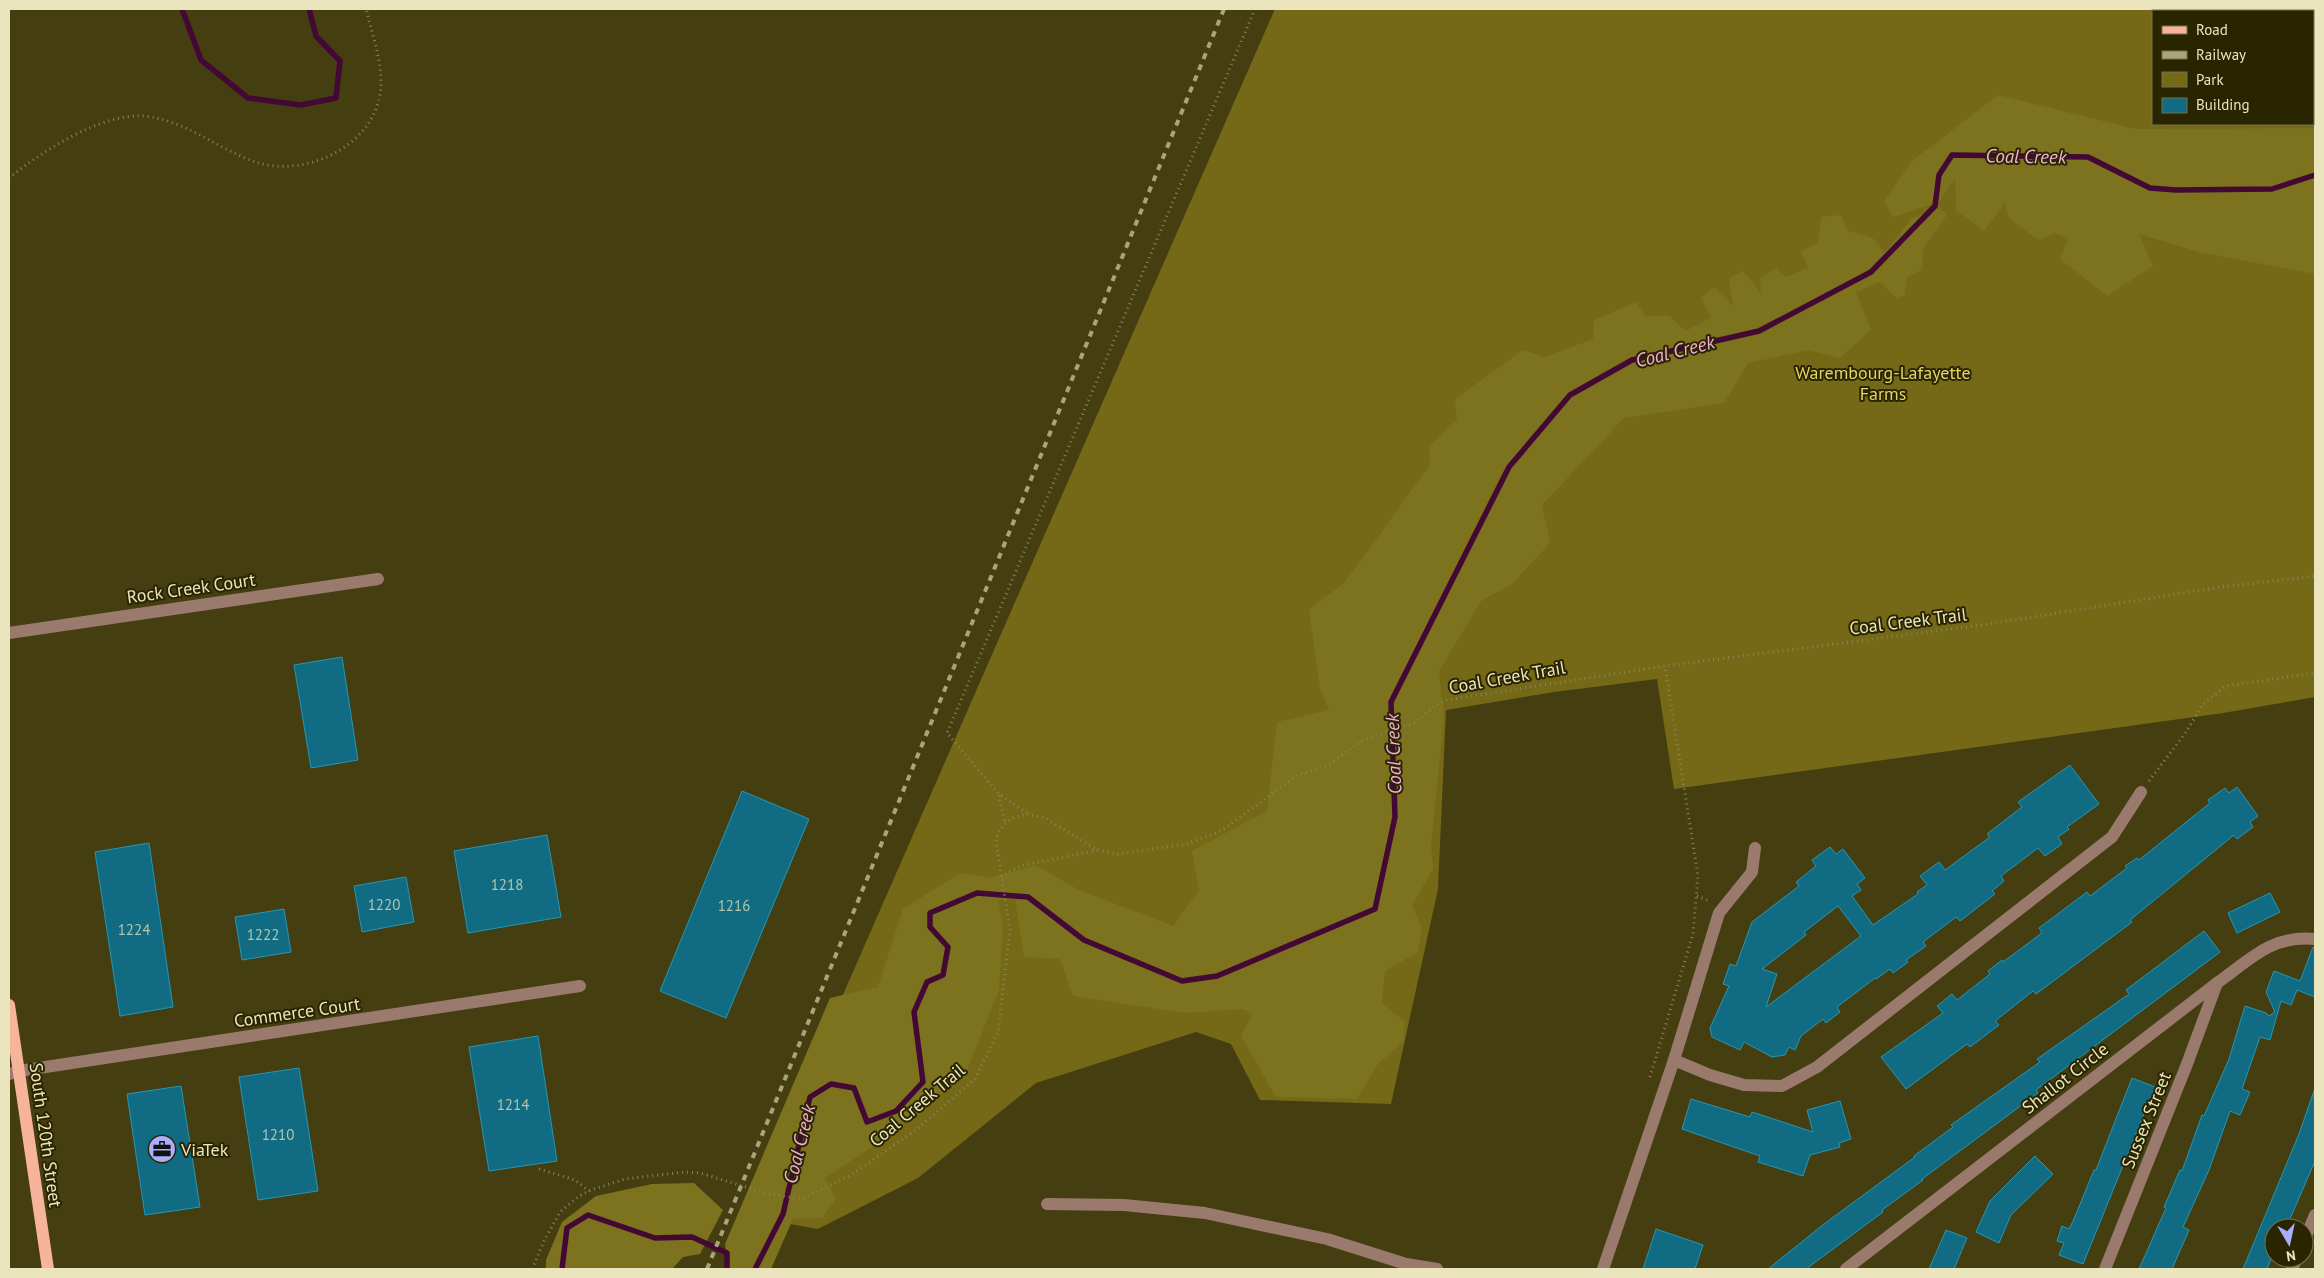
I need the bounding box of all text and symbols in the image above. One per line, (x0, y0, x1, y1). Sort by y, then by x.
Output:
legend (2152, 10, 2314, 125)
text: Road (2196, 20, 2228, 39)
text: Railway (2196, 45, 2246, 64)
text: Park (2196, 70, 2224, 89)
text: Building (2196, 95, 2250, 114)
water label: Coal Creek (1985, 143, 2068, 169)
water label: Coal Creek (1633, 329, 1718, 372)
park label: Warembourg-Lafayette Farms (1795, 361, 1971, 405)
street label: Rock Creek Court (125, 568, 257, 608)
street label: Coal Creek Trail (1848, 602, 1969, 640)
street label: Coal Creek Trail (1447, 655, 1568, 699)
water label: Coal Creek (1380, 712, 1406, 795)
house number: 1218 (491, 875, 523, 894)
house number: 1220 (368, 895, 400, 914)
house number: 1216 (718, 896, 750, 915)
house number: 1224 (118, 920, 150, 939)
house number: 1222 (247, 925, 279, 944)
street label: Commerce Court (232, 992, 362, 1032)
street label: Shallot Circle (2017, 1037, 2113, 1119)
street label: Coal Creek Trail (864, 1058, 970, 1152)
street label: South 120th Street (24, 1061, 68, 1209)
street label: Sussex Street (2116, 1068, 2176, 1172)
house number: 1214 (497, 1095, 529, 1114)
water label: Coal Creek (778, 1101, 821, 1186)
house number: 1210 (262, 1125, 294, 1144)
office icon: ViaTek (147, 1134, 177, 1164)
place label: ViaTek (180, 1138, 229, 1161)
north arrow (2264, 1218, 2314, 1268)
text: N (2285, 1246, 2297, 1265)

